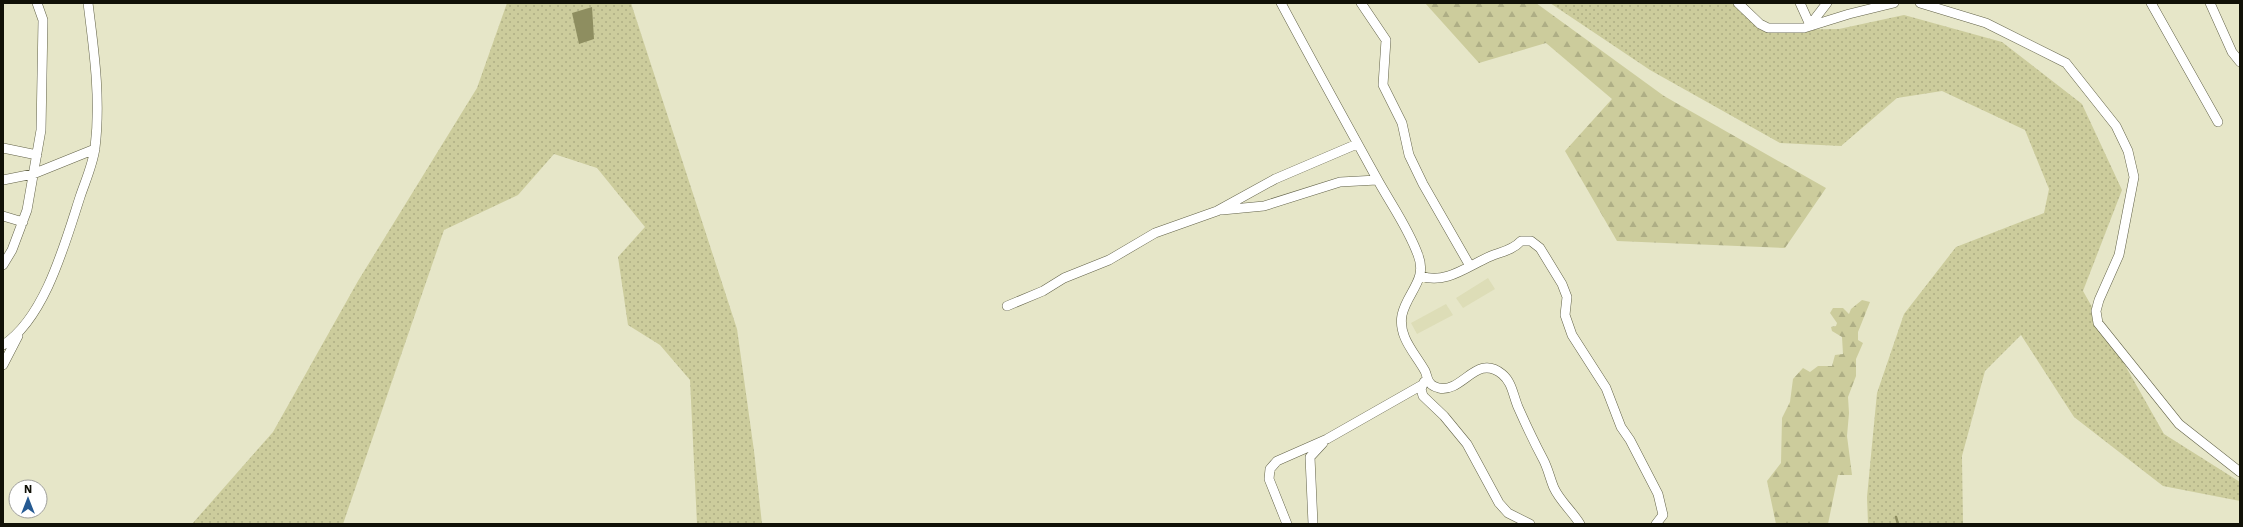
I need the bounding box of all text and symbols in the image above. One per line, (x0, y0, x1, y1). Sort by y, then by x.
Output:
north arrow (8, 479, 48, 519)
text: N (24, 483, 32, 496)

